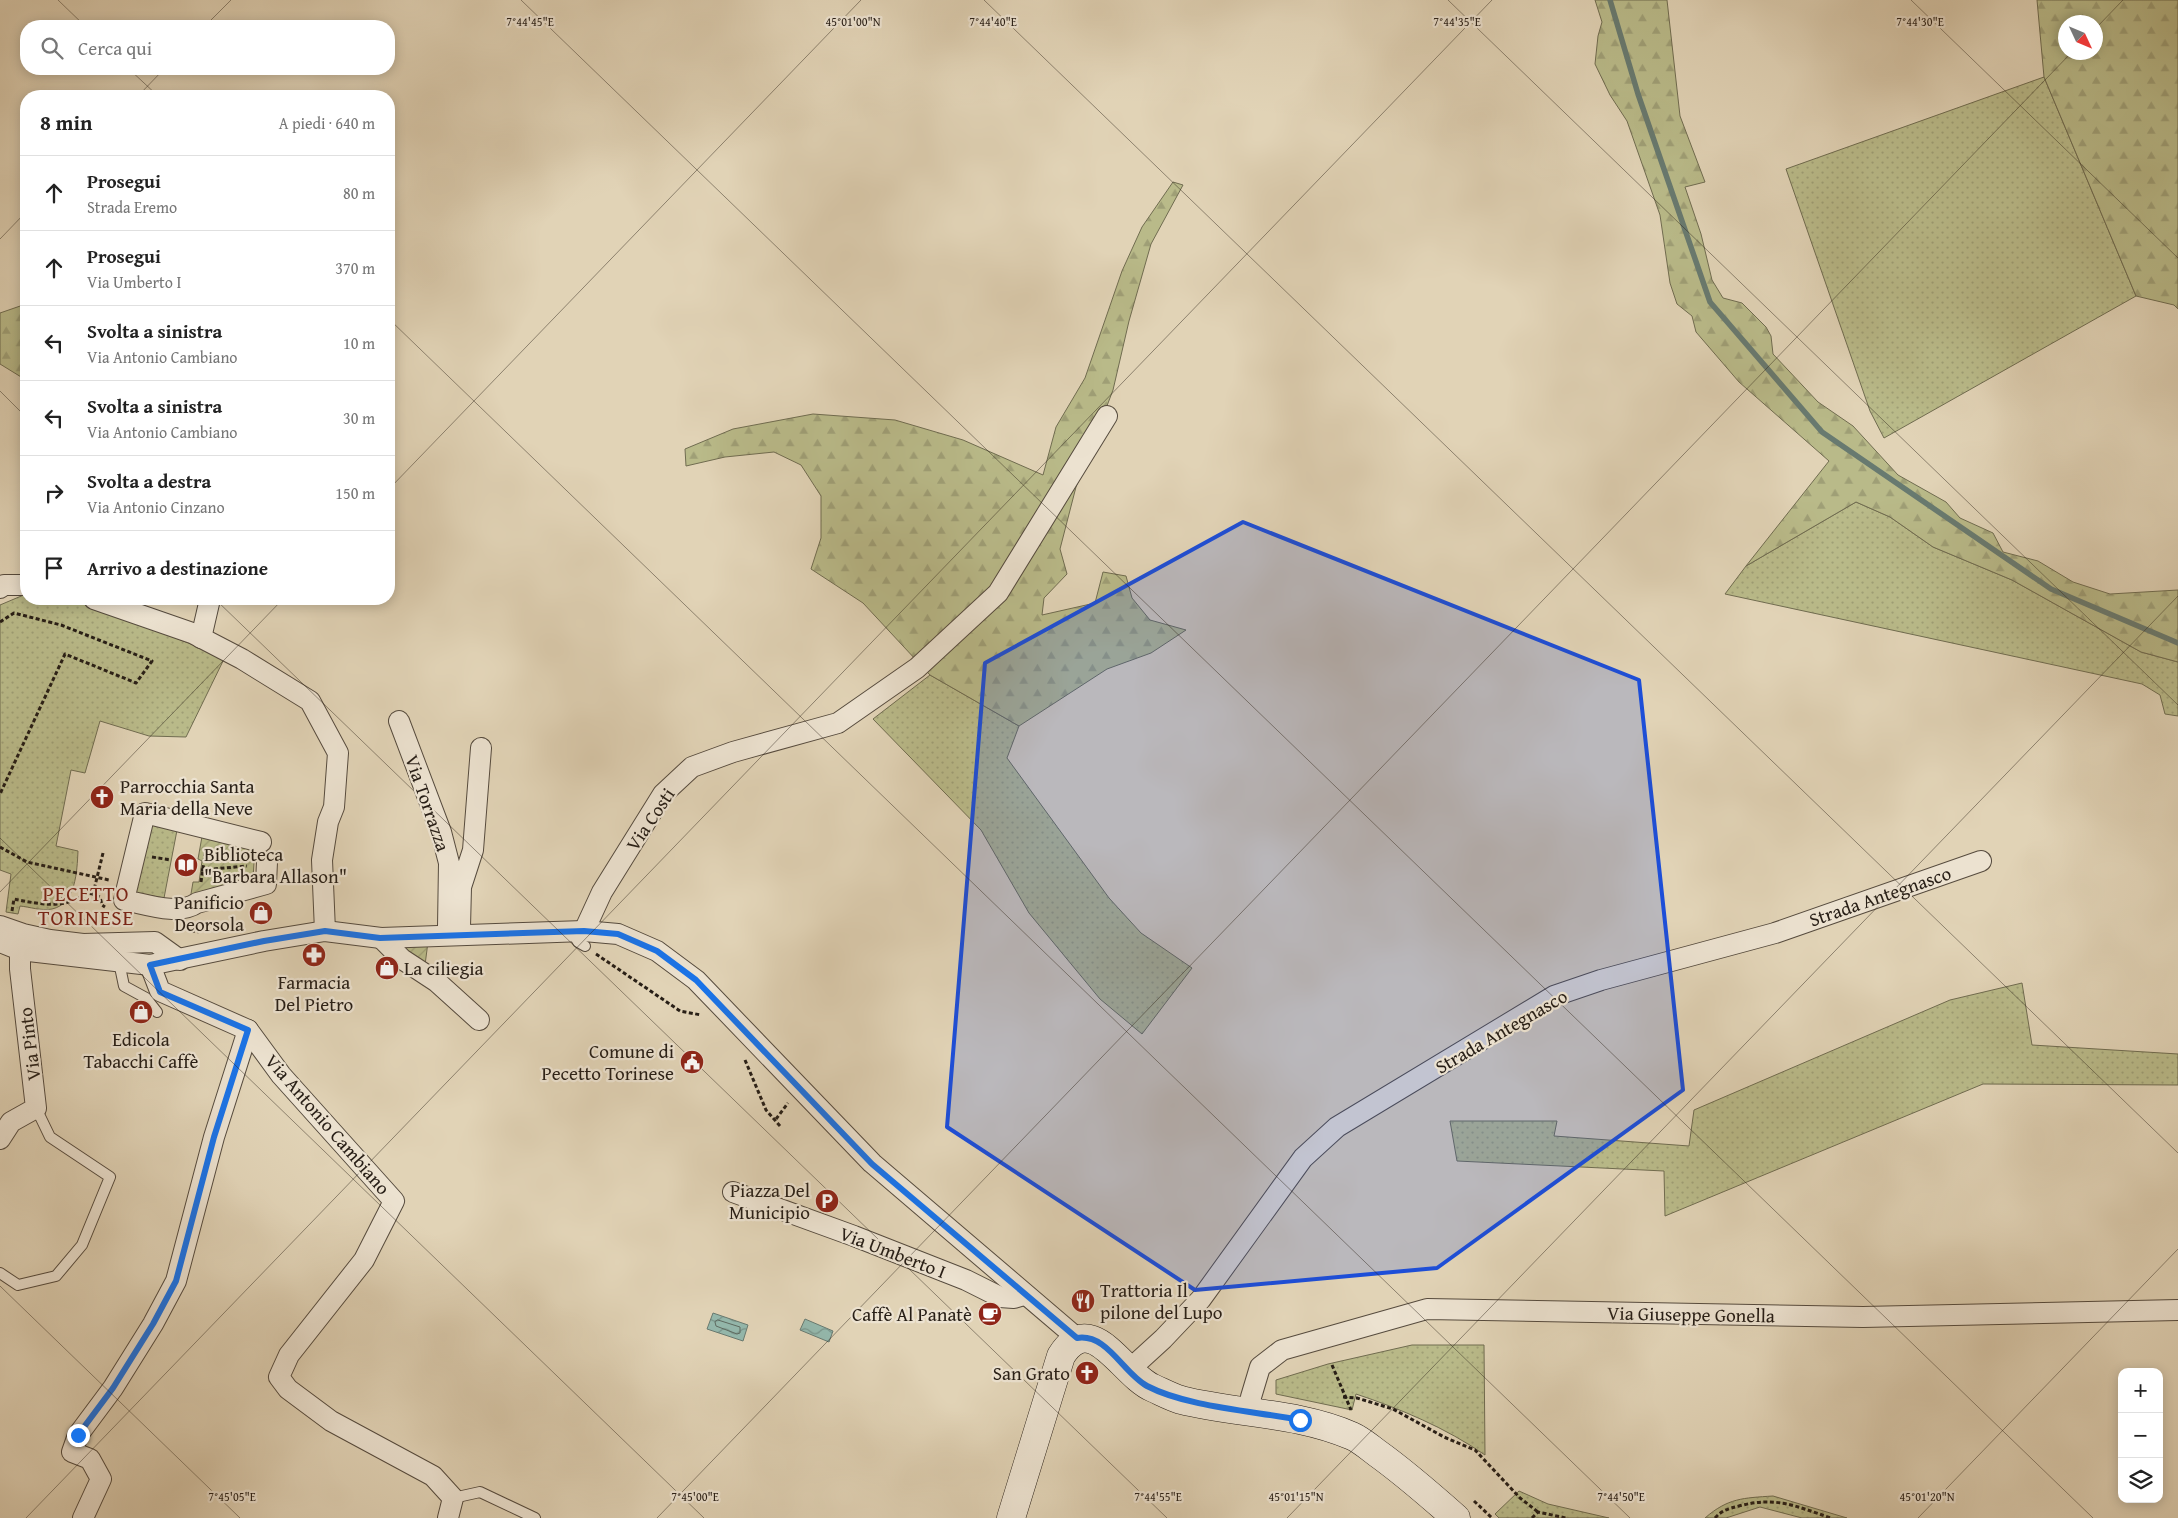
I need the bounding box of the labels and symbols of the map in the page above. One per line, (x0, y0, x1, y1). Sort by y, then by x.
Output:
text: 7°44'45"E (506, 13, 554, 30)
text: 45°01'00"N (825, 13, 881, 30)
text: 7°44'40"E (969, 13, 1017, 30)
text: 7°44'35"E (1433, 13, 1481, 30)
text: 7°44'30"E (1896, 13, 1944, 30)
north arrow (2058, 15, 2103, 60)
street label: Via Torrazza (398, 751, 458, 855)
place label: Parrocchia Santa Maria della Neve (120, 772, 255, 822)
street label: Via Costi (619, 782, 681, 856)
church icon: Parrocchia Santa Maria della Neve (89, 784, 115, 810)
place label: Biblioteca "Barbara Allason" (204, 840, 347, 890)
library icon: Biblioteca "Barbara Allason" (173, 852, 199, 878)
street label: Strada Antegnasco (1805, 859, 1955, 933)
district label: PECETTO TORINESE (38, 878, 134, 933)
place label: Panificio Deorsola (174, 888, 244, 938)
shop icon: Panificio Deorsola (248, 900, 274, 926)
pharmacy icon: Farmacia Del Pietro (301, 942, 327, 968)
place label: La ciliegia (404, 954, 484, 982)
shop icon: La ciliegia (374, 955, 400, 981)
place label: Farmacia Del Pietro (275, 968, 353, 1018)
street label: Strada Antegnasco (1430, 982, 1572, 1080)
shop icon: Edicola Tabacchi Caffè (128, 999, 154, 1025)
street label: Via Pinto (11, 1006, 47, 1082)
place label: Edicola Tabacchi Caffè (84, 1025, 199, 1075)
place label: Comune di Pecetto Torinese (541, 1037, 674, 1087)
street label: Via Antonio Cambiano (259, 1047, 397, 1201)
public building icon: Comune di Pecetto Torinese (679, 1049, 705, 1075)
place label: Piazza Del Municipio (729, 1176, 810, 1226)
parking icon: Piazza Del Municipio (814, 1188, 840, 1214)
street label: Via Umberto I (836, 1219, 950, 1285)
place label: Trattoria Il pilone del Lupo (1100, 1276, 1222, 1326)
restaurant icon: Trattoria Il pilone del Lupo (1070, 1288, 1096, 1314)
street label: Via Giuseppe Gonella (1607, 1299, 1775, 1329)
place label: Caffè Al Panatè (852, 1300, 972, 1328)
cafe icon: Caffè Al Panatè (977, 1301, 1003, 1327)
place label: San Grato (993, 1359, 1070, 1387)
church icon: San Grato (1074, 1360, 1100, 1386)
route start (1289, 1409, 1312, 1432)
route end (67, 1424, 90, 1447)
text: 7°45'05"E (208, 1488, 256, 1505)
text: 7°45'00"E (671, 1488, 719, 1505)
text: 7°44'55"E (1134, 1488, 1182, 1505)
text: 45°01'15"N (1268, 1488, 1324, 1505)
text: 7°44'50"E (1597, 1488, 1645, 1505)
text: 45°01'20"N (1899, 1488, 1955, 1505)

